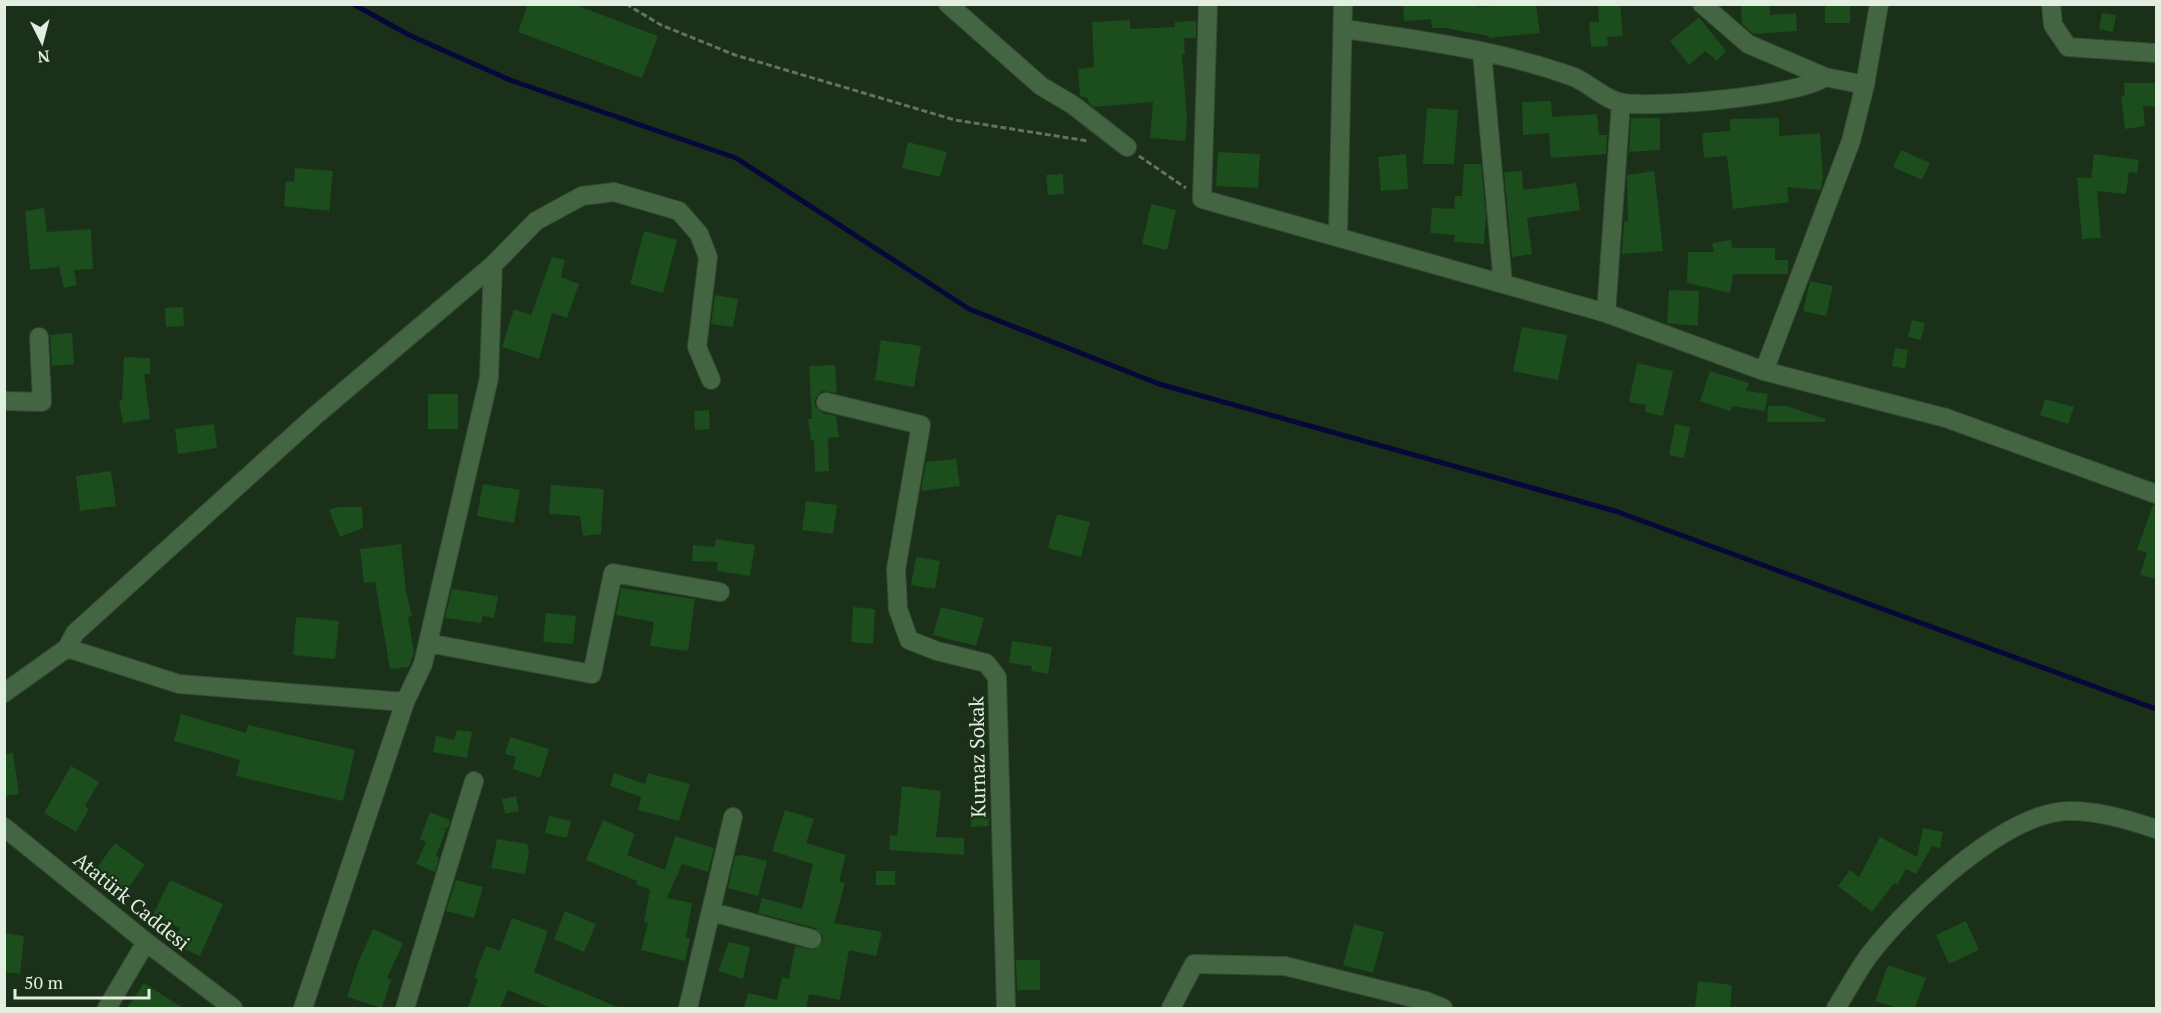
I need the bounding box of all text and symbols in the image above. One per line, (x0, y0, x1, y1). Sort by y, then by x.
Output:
north arrow (12, 12, 72, 72)
text: N (36, 45, 51, 68)
street label: Kurnaz Sokak (962, 695, 992, 818)
street label: Atatürk Caddesi (68, 846, 196, 956)
scale bar (15, 962, 148, 1000)
text: 50 m (24, 970, 64, 994)

